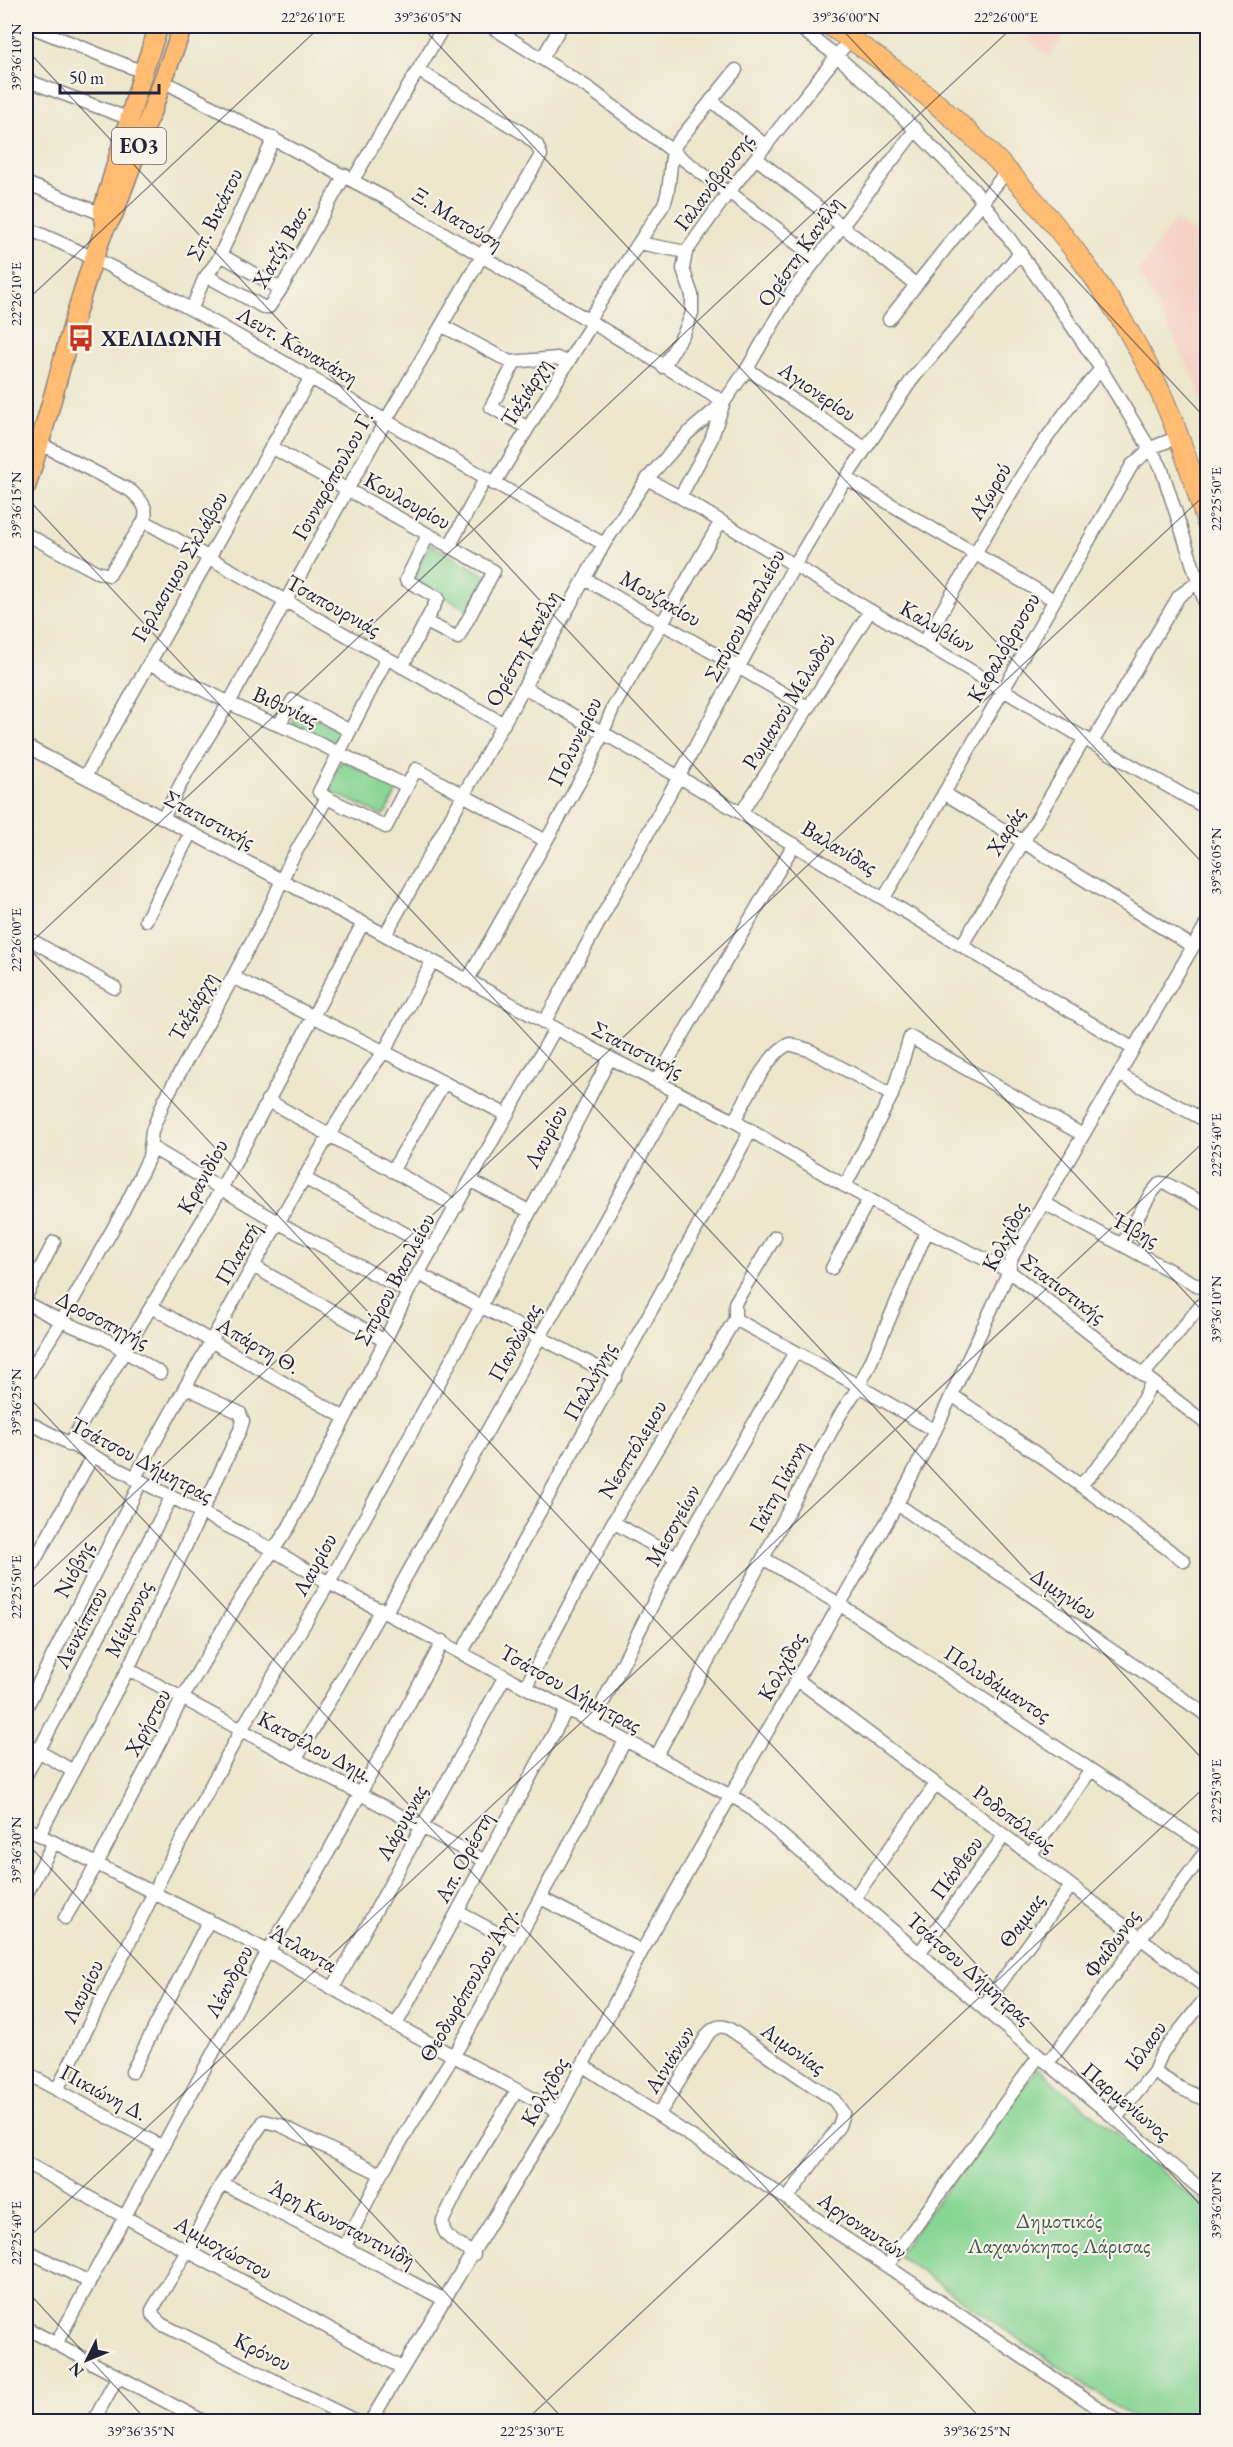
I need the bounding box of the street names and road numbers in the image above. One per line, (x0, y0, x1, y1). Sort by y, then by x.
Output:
street label: Γαλανόβρυσης (667, 126, 760, 236)
road number: ΕΟ3 (112, 128, 166, 164)
street label: Σπ. Βικάτου (180, 163, 249, 265)
street label: Ξ. Ματούση (407, 180, 509, 257)
street label: Ορέστη Κανέλη (750, 190, 848, 313)
street label: Χατζή Βασ. (245, 197, 318, 294)
street label: Λευτ. Κανακάκη (231, 299, 363, 392)
street label: Ταξιάρχη (494, 353, 557, 432)
street label: Αγιονερίου (772, 354, 862, 428)
street label: Γουναρόπουλου Γ. (285, 405, 380, 545)
street label: Αζωρού (960, 457, 1018, 526)
street label: Κουλουρίου (359, 465, 456, 536)
street label: Γερλασιμου Σκλάβου (124, 485, 234, 647)
street label: Σπύρου Βασιλείου (697, 544, 792, 687)
street label: Μουζακίου (615, 564, 707, 633)
street label: Τσαπουρνιάς (281, 568, 386, 643)
street label: Ορέστη Κανέλη (478, 585, 566, 712)
street label: Κεφαλόβρυσου (960, 587, 1047, 707)
street label: Καλυβίων (895, 593, 981, 660)
street label: Ρωμανού Μελωδού (735, 628, 842, 775)
street label: Βιθυνίας (248, 679, 323, 734)
street label: Πολυνερίου (540, 692, 609, 791)
street label: Στατιστικής (159, 783, 260, 856)
street label: Χαράς (979, 801, 1031, 862)
street label: Βαλανίδας (796, 813, 883, 881)
street label: Ταξιάρχη (162, 966, 223, 1046)
street label: Στατιστικής (587, 1014, 689, 1085)
street label: Λαυρίου (516, 1100, 574, 1174)
street label: Κρανιδίου (170, 1134, 235, 1219)
street label: Κολχίδος (975, 1196, 1034, 1276)
street label: Ήβης (1107, 1205, 1164, 1254)
street label: Σπύρου Βασιλείου (347, 1208, 442, 1351)
street label: Πλατσή (208, 1216, 267, 1290)
street label: Στατιστικής (1015, 1247, 1112, 1330)
street label: Δροσοπηγής (51, 1284, 154, 1355)
street label: Πανδώρας (481, 1298, 548, 1387)
street label: Απάρτη Θ. (211, 1309, 306, 1381)
street label: Παλλήνης (556, 1337, 623, 1426)
street label: Νεοπτόλεμου (591, 1394, 673, 1504)
street label: Τσάτσου Δήμητρας (65, 1409, 218, 1509)
street label: Γαΐτη Γιάννη (742, 1435, 815, 1537)
street label: Μεσογείων (638, 1479, 707, 1572)
street label: Λαυρίου (285, 1528, 344, 1602)
street label: Νιόβης (47, 1536, 100, 1603)
street label: Διμηνίου (1025, 1561, 1103, 1626)
street label: Μέμνονος (97, 1576, 159, 1662)
street label: Λευκίππου (46, 1581, 114, 1674)
street label: Κολχίδος (751, 1627, 812, 1706)
street label: Τσάτσου Δήμητρας (494, 1637, 647, 1740)
street label: Πολυδάμαντος (939, 1638, 1057, 1729)
street label: Χρήστου (117, 1683, 177, 1762)
street label: Κατσέλου Δημ. (253, 1704, 379, 1789)
street label: Ροδοπόλεως (967, 1778, 1062, 1859)
street label: Λάρυμνας (368, 1779, 434, 1866)
street label: Απ. Ορέστη (427, 1807, 500, 1909)
street label: Πάνθεου (923, 1830, 989, 1905)
street label: Θαμιας (992, 1887, 1051, 1954)
street label: Θεοδωρόπουλου Άγγ. (412, 1901, 525, 2067)
street label: Φαίδωνος (1077, 1903, 1146, 1984)
street label: Τσάτσου Δήμητρας (900, 1905, 1039, 2031)
street label: Άτλαντα (264, 1917, 343, 1980)
street label: Λέανδρου (197, 1940, 260, 2024)
street label: Λαυρίου (54, 1954, 110, 2029)
street label: Ιόλαου (1118, 2014, 1173, 2076)
street label: Αιμονίας (755, 2015, 832, 2081)
street label: Αινιάνων (637, 2020, 702, 2099)
street label: Κολχίδος (514, 2052, 575, 2131)
street label: Παρμενίωνος (1076, 2055, 1178, 2147)
street label: Πικιώνη Δ. (55, 2057, 152, 2127)
street label: Άρη Κωνσταντινίδη (264, 2172, 421, 2274)
street label: Αργοναυτών (812, 2184, 913, 2266)
street label: Αμμοχώστου (169, 2208, 278, 2286)
street label: Κρόνου (229, 2325, 296, 2378)

